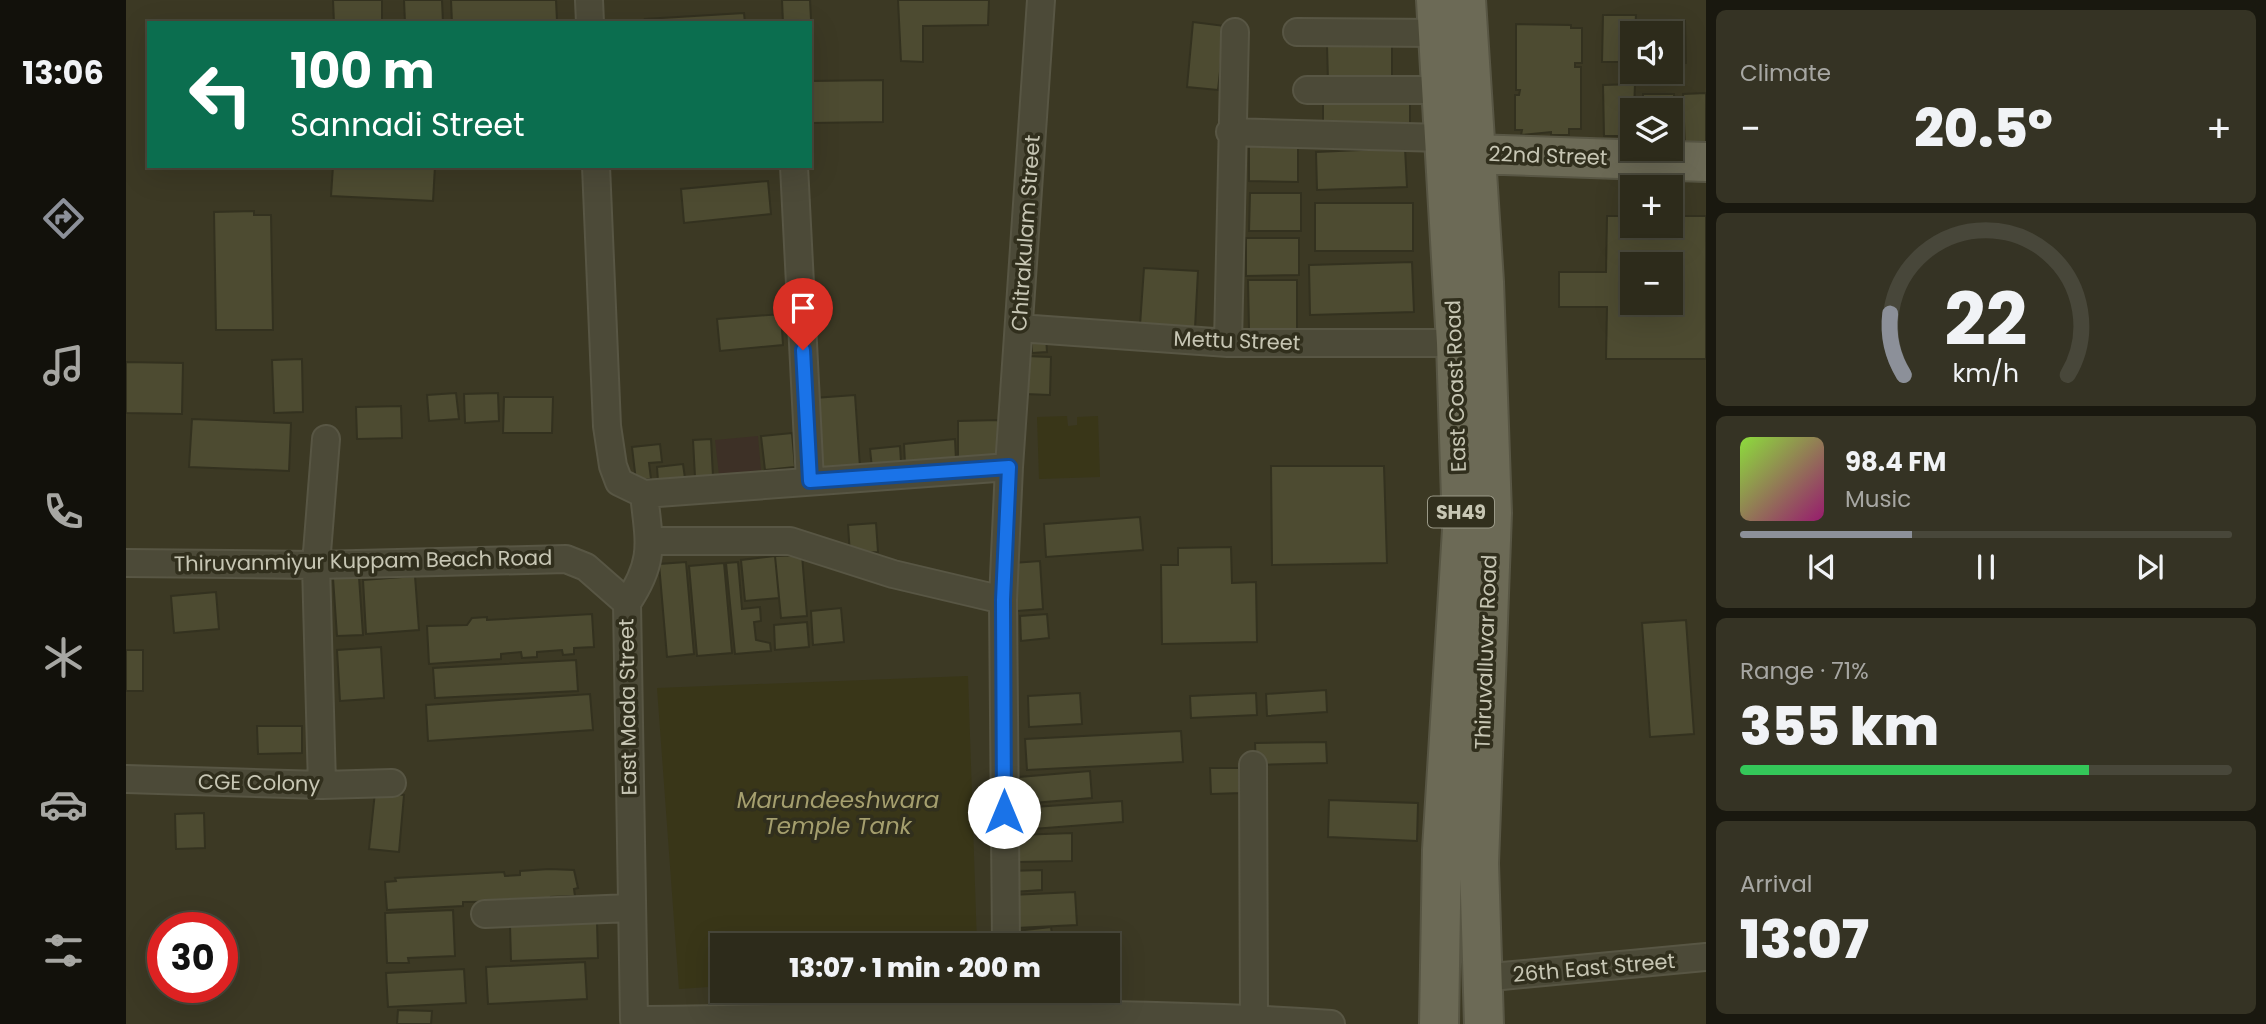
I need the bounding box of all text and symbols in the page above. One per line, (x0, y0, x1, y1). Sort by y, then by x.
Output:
map controls (1620, 21, 1683, 315)
button: sound (1620, 21, 1683, 84)
text: 100 m (290, 37, 435, 105)
icon: left (175, 49, 266, 140)
text: 13:06 (22, 50, 104, 95)
text: Climate (1740, 57, 1831, 89)
text: 20.5° (1914, 92, 2053, 165)
button: layers (1620, 98, 1683, 161)
text: Sannadi Street (290, 102, 525, 147)
text: − (1740, 102, 1761, 155)
text: + (2206, 102, 2232, 155)
street label: Chitrakulam Street (1004, 134, 1047, 332)
street label: 22nd Street (1488, 139, 1608, 172)
button: + (1620, 175, 1683, 238)
icon: directions (39, 194, 88, 243)
button: − (1620, 252, 1683, 315)
text: 22 (1944, 270, 2028, 371)
pin (773, 278, 833, 350)
icon: arrive (784, 289, 822, 327)
street label: East Coast Road (1438, 300, 1473, 472)
street label: Mettu Street (1173, 324, 1301, 357)
icon: music (39, 341, 88, 390)
text: km/h (1953, 356, 2019, 391)
text: 98.4 FM (1845, 444, 1946, 480)
text: Music (1845, 483, 1911, 515)
icon: phone (39, 487, 88, 536)
road number: SH49 (1428, 496, 1494, 527)
street label: Thiruvanmiyur Kuppam Beach Road (174, 543, 552, 578)
icon: previous (1803, 548, 1841, 586)
icon: pause (1967, 548, 2005, 586)
icon: next (2131, 548, 2169, 586)
street label: Thiruvalluvar Road (1468, 554, 1503, 750)
street label: East Mada Street (611, 618, 644, 796)
icon: climate (39, 633, 88, 682)
text: Range · 71% (1740, 655, 1869, 687)
text: 355 km (1740, 690, 1939, 763)
street label: CGE Colony (198, 767, 321, 798)
position arrow (967, 775, 1041, 849)
icon: car (39, 780, 88, 829)
water label: Marundeeshwara Temple Tank (737, 784, 939, 842)
text: Arrival (1740, 868, 1812, 900)
text: 13:07 (1740, 903, 1869, 976)
speed limit sign: 30 (147, 912, 238, 1003)
icon: filters (39, 926, 88, 975)
street label: 26th East Street (1512, 946, 1676, 989)
text: 13:07 · 1 min · 200 m (789, 950, 1041, 986)

